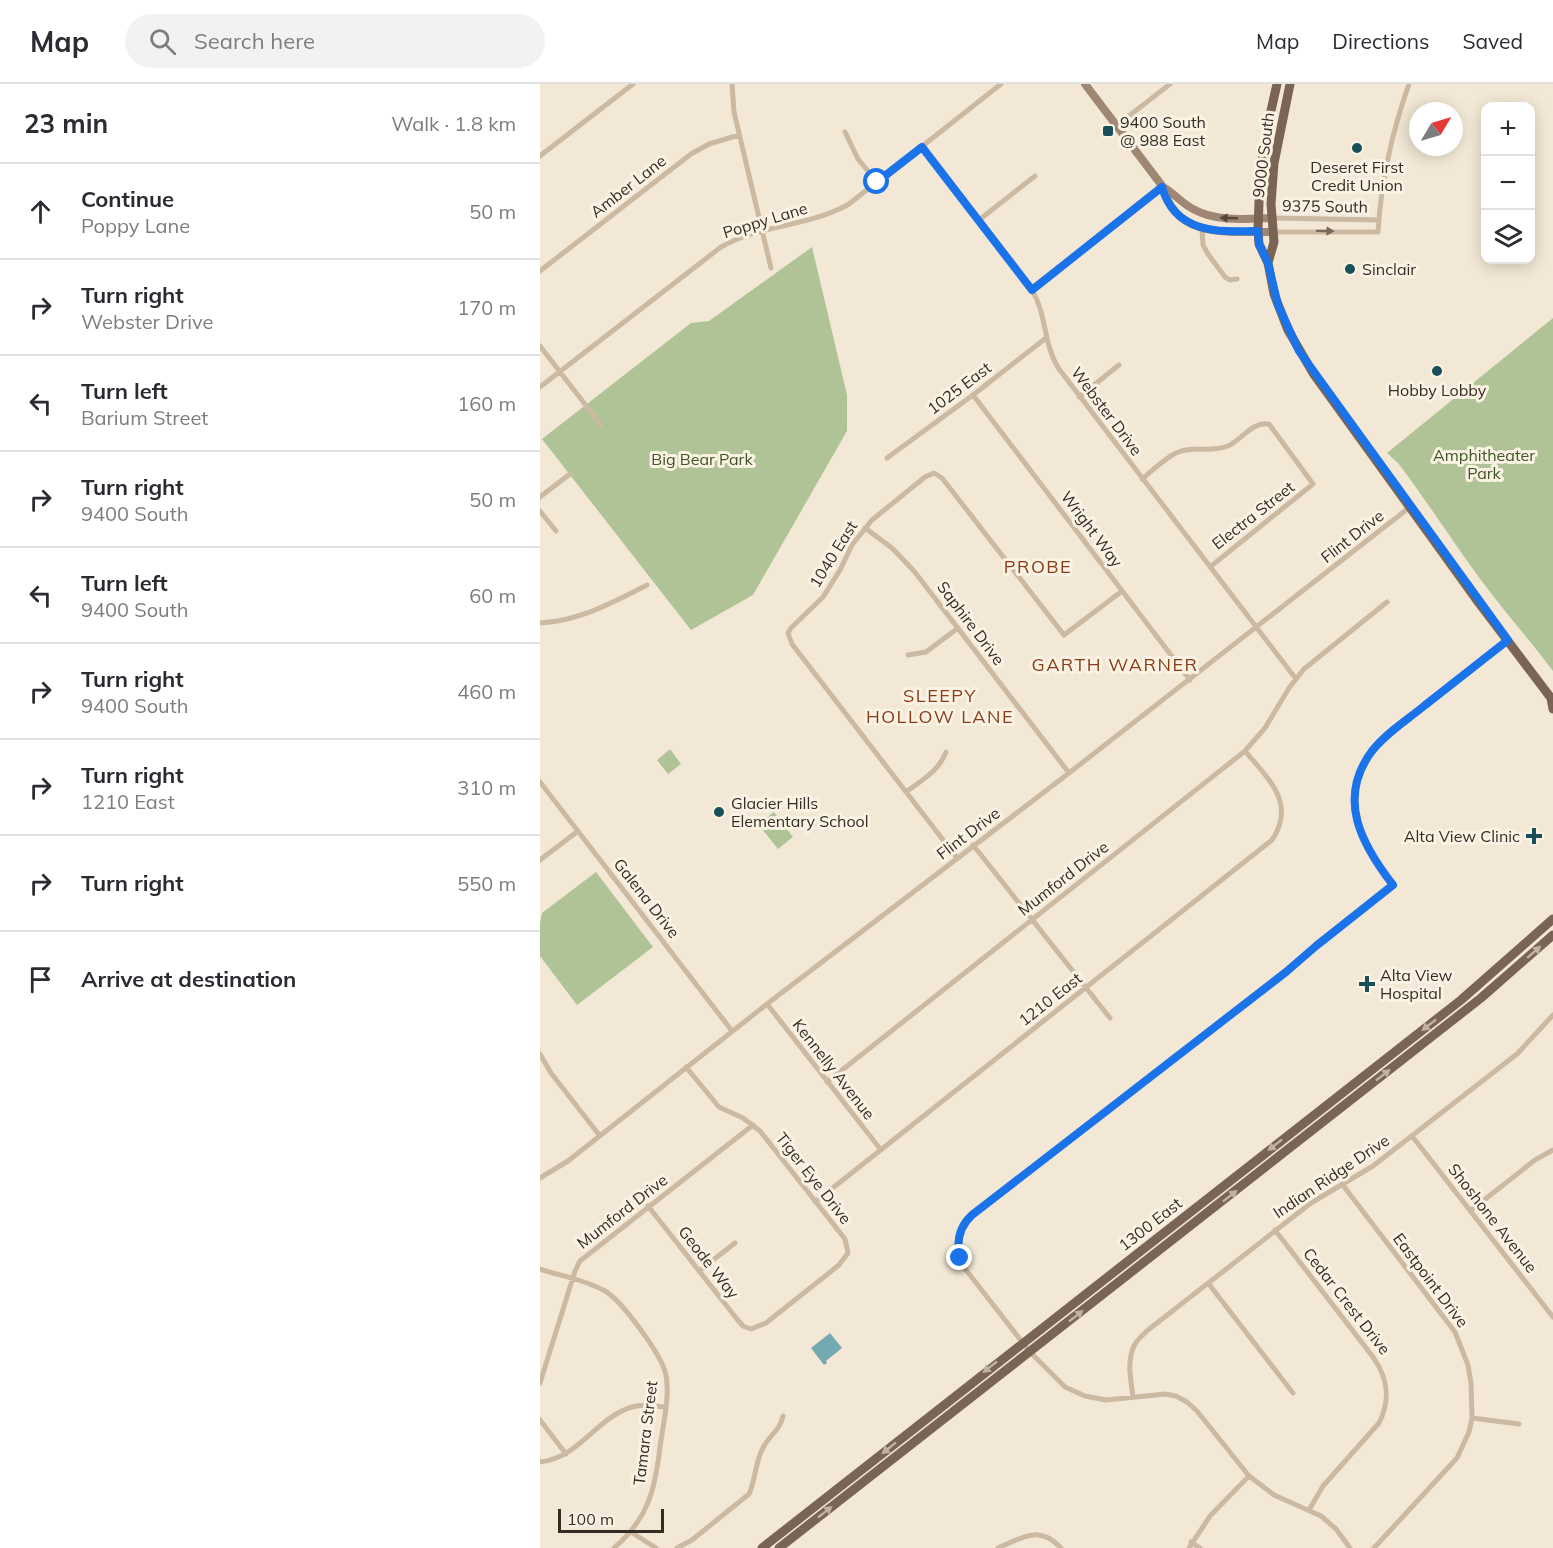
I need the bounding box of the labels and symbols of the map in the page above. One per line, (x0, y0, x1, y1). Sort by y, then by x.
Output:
north arrow (1409, 102, 1463, 156)
street label: 9000 South (1248, 111, 1278, 199)
place label: 9400 South @ 988 East (1120, 112, 1206, 150)
marker: 9400 South @ 988 East (1101, 124, 1115, 138)
marker: Deseret First Credit Union (1350, 141, 1364, 155)
street label: Amber Lane (586, 150, 670, 222)
place label: Deseret First Credit Union (1310, 157, 1404, 195)
route start (863, 168, 889, 194)
street label: 9375 South (1282, 195, 1368, 217)
street label: Poppy Lane (720, 198, 810, 242)
one-way arrow (1219, 213, 1238, 223)
one-way arrow (1316, 227, 1335, 236)
place label: Sinclair (1362, 259, 1416, 279)
marker: Sinclair (1343, 262, 1357, 276)
street label: 1025 East (923, 357, 995, 419)
street label: Webster Drive (1067, 363, 1147, 459)
marker: Hobby Lobby (1430, 364, 1444, 378)
place label: Hobby Lobby (1388, 380, 1487, 400)
park label: Amphitheater Park (1433, 445, 1535, 483)
park label: Big Bear Park (651, 449, 753, 469)
street label: Electra Street (1208, 476, 1299, 553)
street label: Wright Way (1057, 487, 1127, 571)
street label: Flint Drive (1317, 505, 1387, 567)
street label: 1040 East (805, 517, 862, 591)
district label: PROBE (1004, 555, 1072, 578)
street label: Saphire Drive (933, 577, 1009, 669)
district label: GARTH WARNER (1031, 653, 1199, 676)
district label: SLEEPY HOLLOW LANE (866, 684, 1014, 728)
place label: Glacier Hills Elementary School (731, 793, 869, 831)
street label: Flint Drive (932, 803, 1004, 863)
marker: Glacier Hills Elementary School (712, 805, 726, 819)
place label: Alta View Clinic (1404, 826, 1520, 846)
marker: Alta View Clinic (1525, 827, 1543, 845)
street label: Mumford Drive (1014, 836, 1112, 920)
street label: Galena Drive (610, 854, 684, 942)
one-way arrow (1526, 946, 1541, 959)
place label: Alta View Hospital (1380, 965, 1453, 1003)
street label: 1210 East (1014, 968, 1086, 1030)
marker: Alta View Hospital (1358, 975, 1376, 993)
street label: Kennelly Avenue (789, 1015, 879, 1123)
one-way arrow (1421, 1019, 1437, 1032)
one-way arrow (1375, 1069, 1391, 1082)
street label: Tiger Eye Drive (772, 1128, 856, 1228)
street label: Indian Ridge Drive (1269, 1130, 1393, 1222)
one-way arrow (1267, 1138, 1282, 1150)
street label: Shoshone Avenue (1444, 1159, 1542, 1277)
street label: Mumford Drive (573, 1169, 671, 1253)
one-way arrow (1222, 1190, 1237, 1202)
street label: 1300 East (1114, 1193, 1186, 1255)
street label: Geode Way (674, 1222, 744, 1303)
street label: Eastpoint Drive (1389, 1229, 1473, 1331)
route end (946, 1244, 972, 1270)
street label: Cedar Crest Drive (1299, 1244, 1395, 1358)
one-way arrow (1069, 1311, 1084, 1323)
one-way arrow (982, 1361, 998, 1374)
street label: Tamara Street (629, 1379, 661, 1487)
one-way arrow (882, 1441, 897, 1454)
one-way arrow (817, 1505, 833, 1518)
scale bar (558, 1506, 664, 1534)

